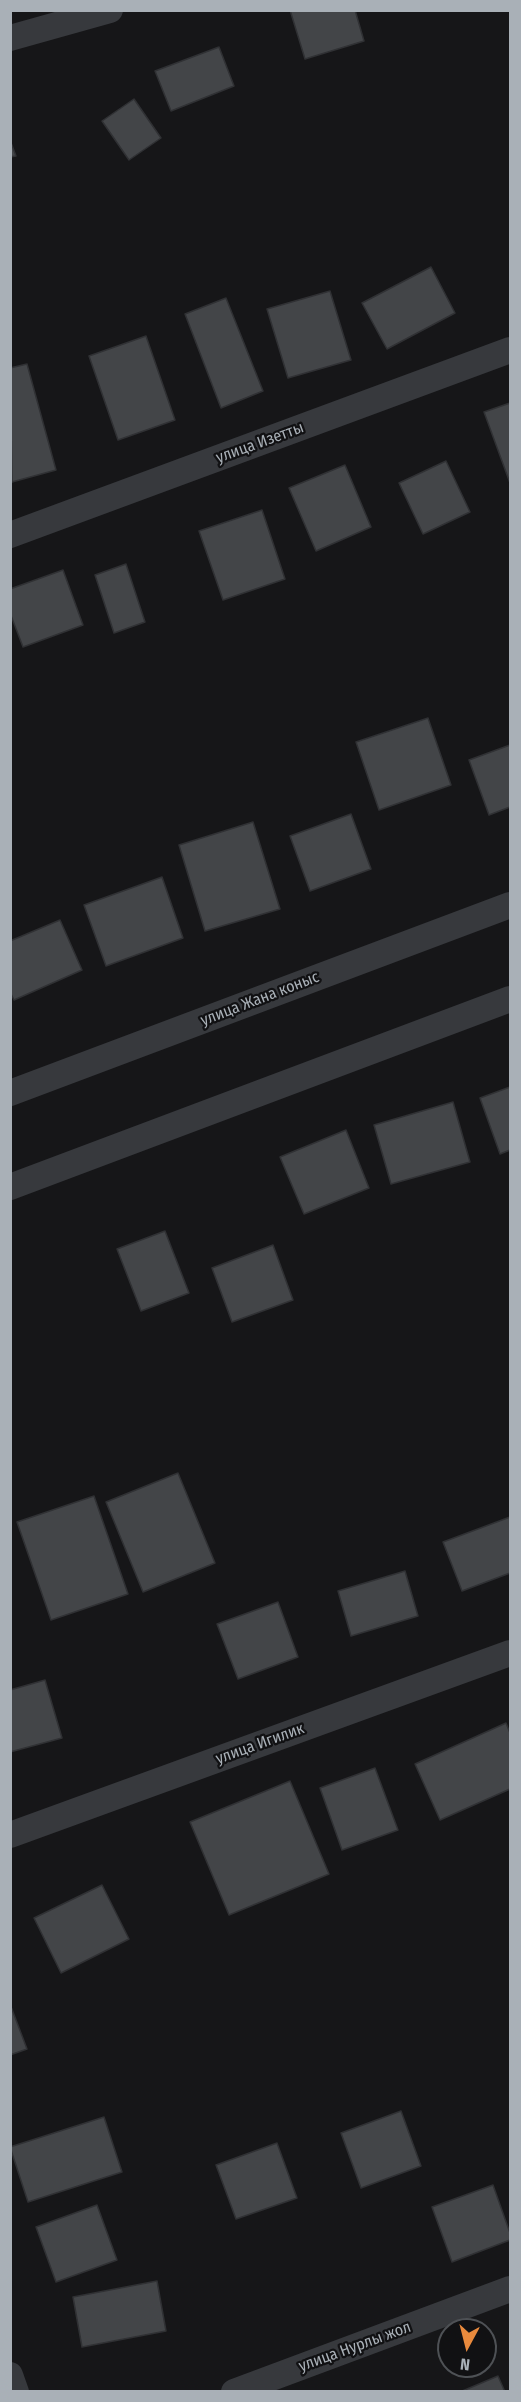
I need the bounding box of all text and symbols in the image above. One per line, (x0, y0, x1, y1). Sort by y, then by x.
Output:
street label: улица Изетты (214, 418, 306, 468)
street label: улица Жана коныс (198, 968, 322, 1030)
street label: улица Игилик (213, 1719, 307, 1769)
street label: улица Нурлы жол (296, 2318, 414, 2376)
north arrow (437, 2318, 497, 2378)
text: N (459, 2354, 471, 2374)

